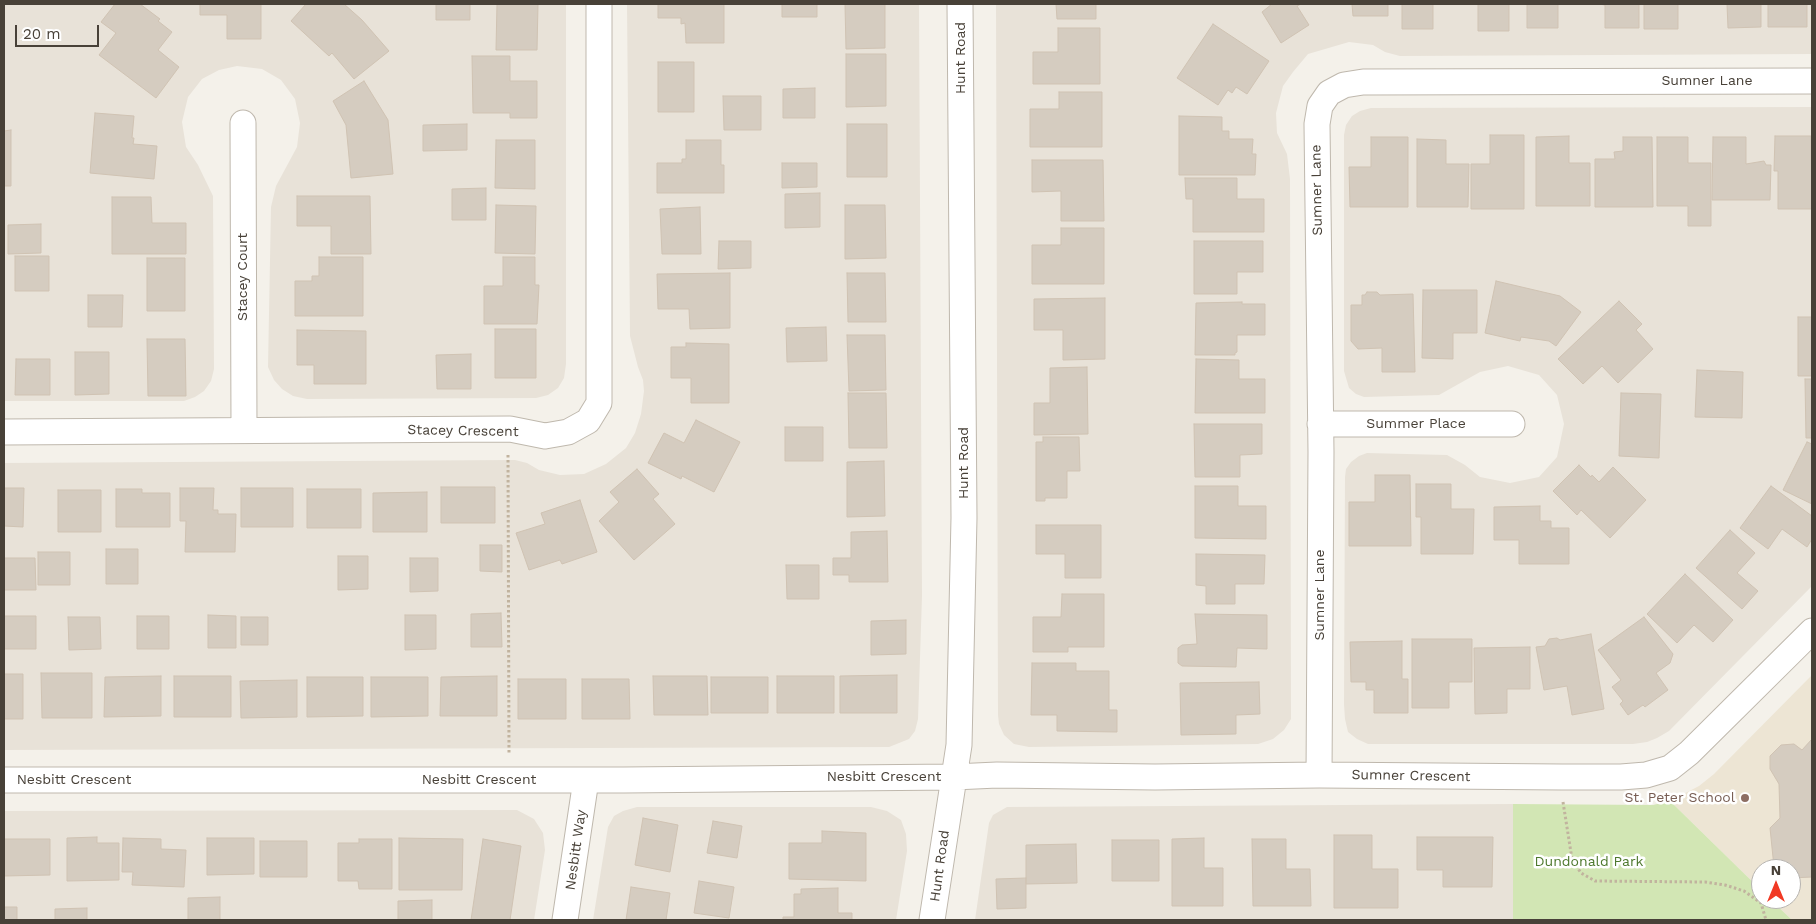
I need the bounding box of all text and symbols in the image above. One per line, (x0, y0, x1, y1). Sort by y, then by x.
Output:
scale bar (18, 15, 101, 47)
street label: Hunt Road (953, 22, 969, 94)
text: 20 m (23, 25, 61, 43)
street label: Sumner Lane (1661, 73, 1753, 89)
street label: Sumner Lane (1308, 144, 1326, 236)
street label: Stacey Court (235, 233, 251, 321)
street label: Summer Place (1366, 416, 1466, 432)
street label: Stacey Crescent (407, 422, 519, 440)
street label: Hunt Road (956, 427, 972, 499)
street label: Sumner Lane (1312, 549, 1328, 641)
street label: Sumner Crescent (1351, 767, 1471, 785)
street label: Nesbitt Crescent (827, 769, 941, 785)
street label: Nesbitt Crescent (17, 772, 131, 788)
street label: Nesbitt Crescent (422, 772, 536, 788)
place label: St. Peter School (1624, 790, 1735, 806)
marker: St. Peter School (1739, 792, 1751, 804)
street label: Nesbitt Way (562, 809, 590, 891)
street label: Hunt Road (927, 829, 953, 903)
park label: Dundonald Park (1534, 854, 1644, 870)
north arrow (1751, 859, 1801, 909)
text: N (1771, 862, 1781, 878)

